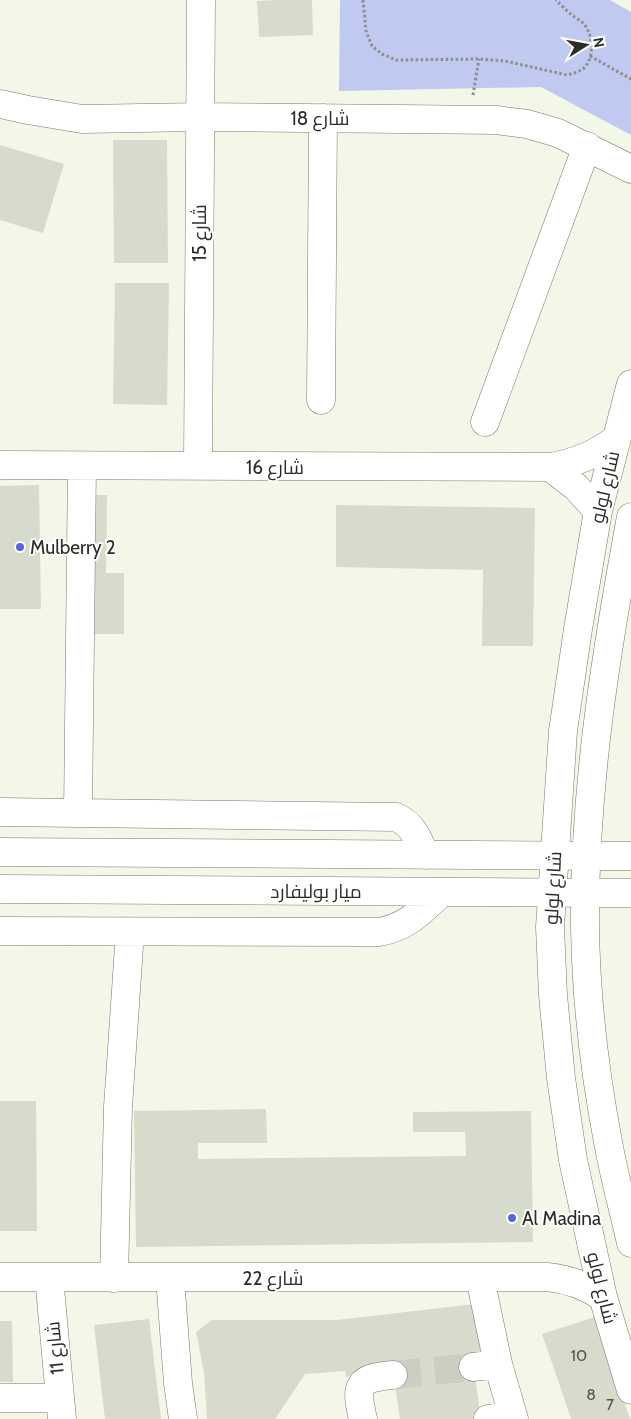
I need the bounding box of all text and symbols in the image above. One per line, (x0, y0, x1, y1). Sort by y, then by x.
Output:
north arrow (561, 20, 611, 70)
text: N (589, 36, 609, 49)
street label: شارع 18 (291, 107, 349, 132)
street label: شارع 15 (188, 204, 213, 262)
street label: شارع لولو (586, 449, 626, 526)
street label: شارع 16 (246, 456, 304, 481)
place label: Mulberry 2 (30, 536, 116, 559)
marker: Mulberry 2 (14, 541, 26, 553)
street label: شارع لولو (540, 851, 568, 925)
street label: ميار بوليفارد (270, 880, 362, 903)
place label: Al Madina (522, 1207, 601, 1230)
marker: Al Madina (506, 1212, 518, 1224)
street label: شارع لولو (580, 1250, 622, 1327)
street label: شارع 22 (243, 1267, 304, 1292)
street label: شارع 11 (41, 1320, 71, 1376)
house number: 10 (571, 1346, 587, 1365)
house number: 8 (586, 1385, 596, 1404)
house number: 7 (606, 1395, 614, 1414)

